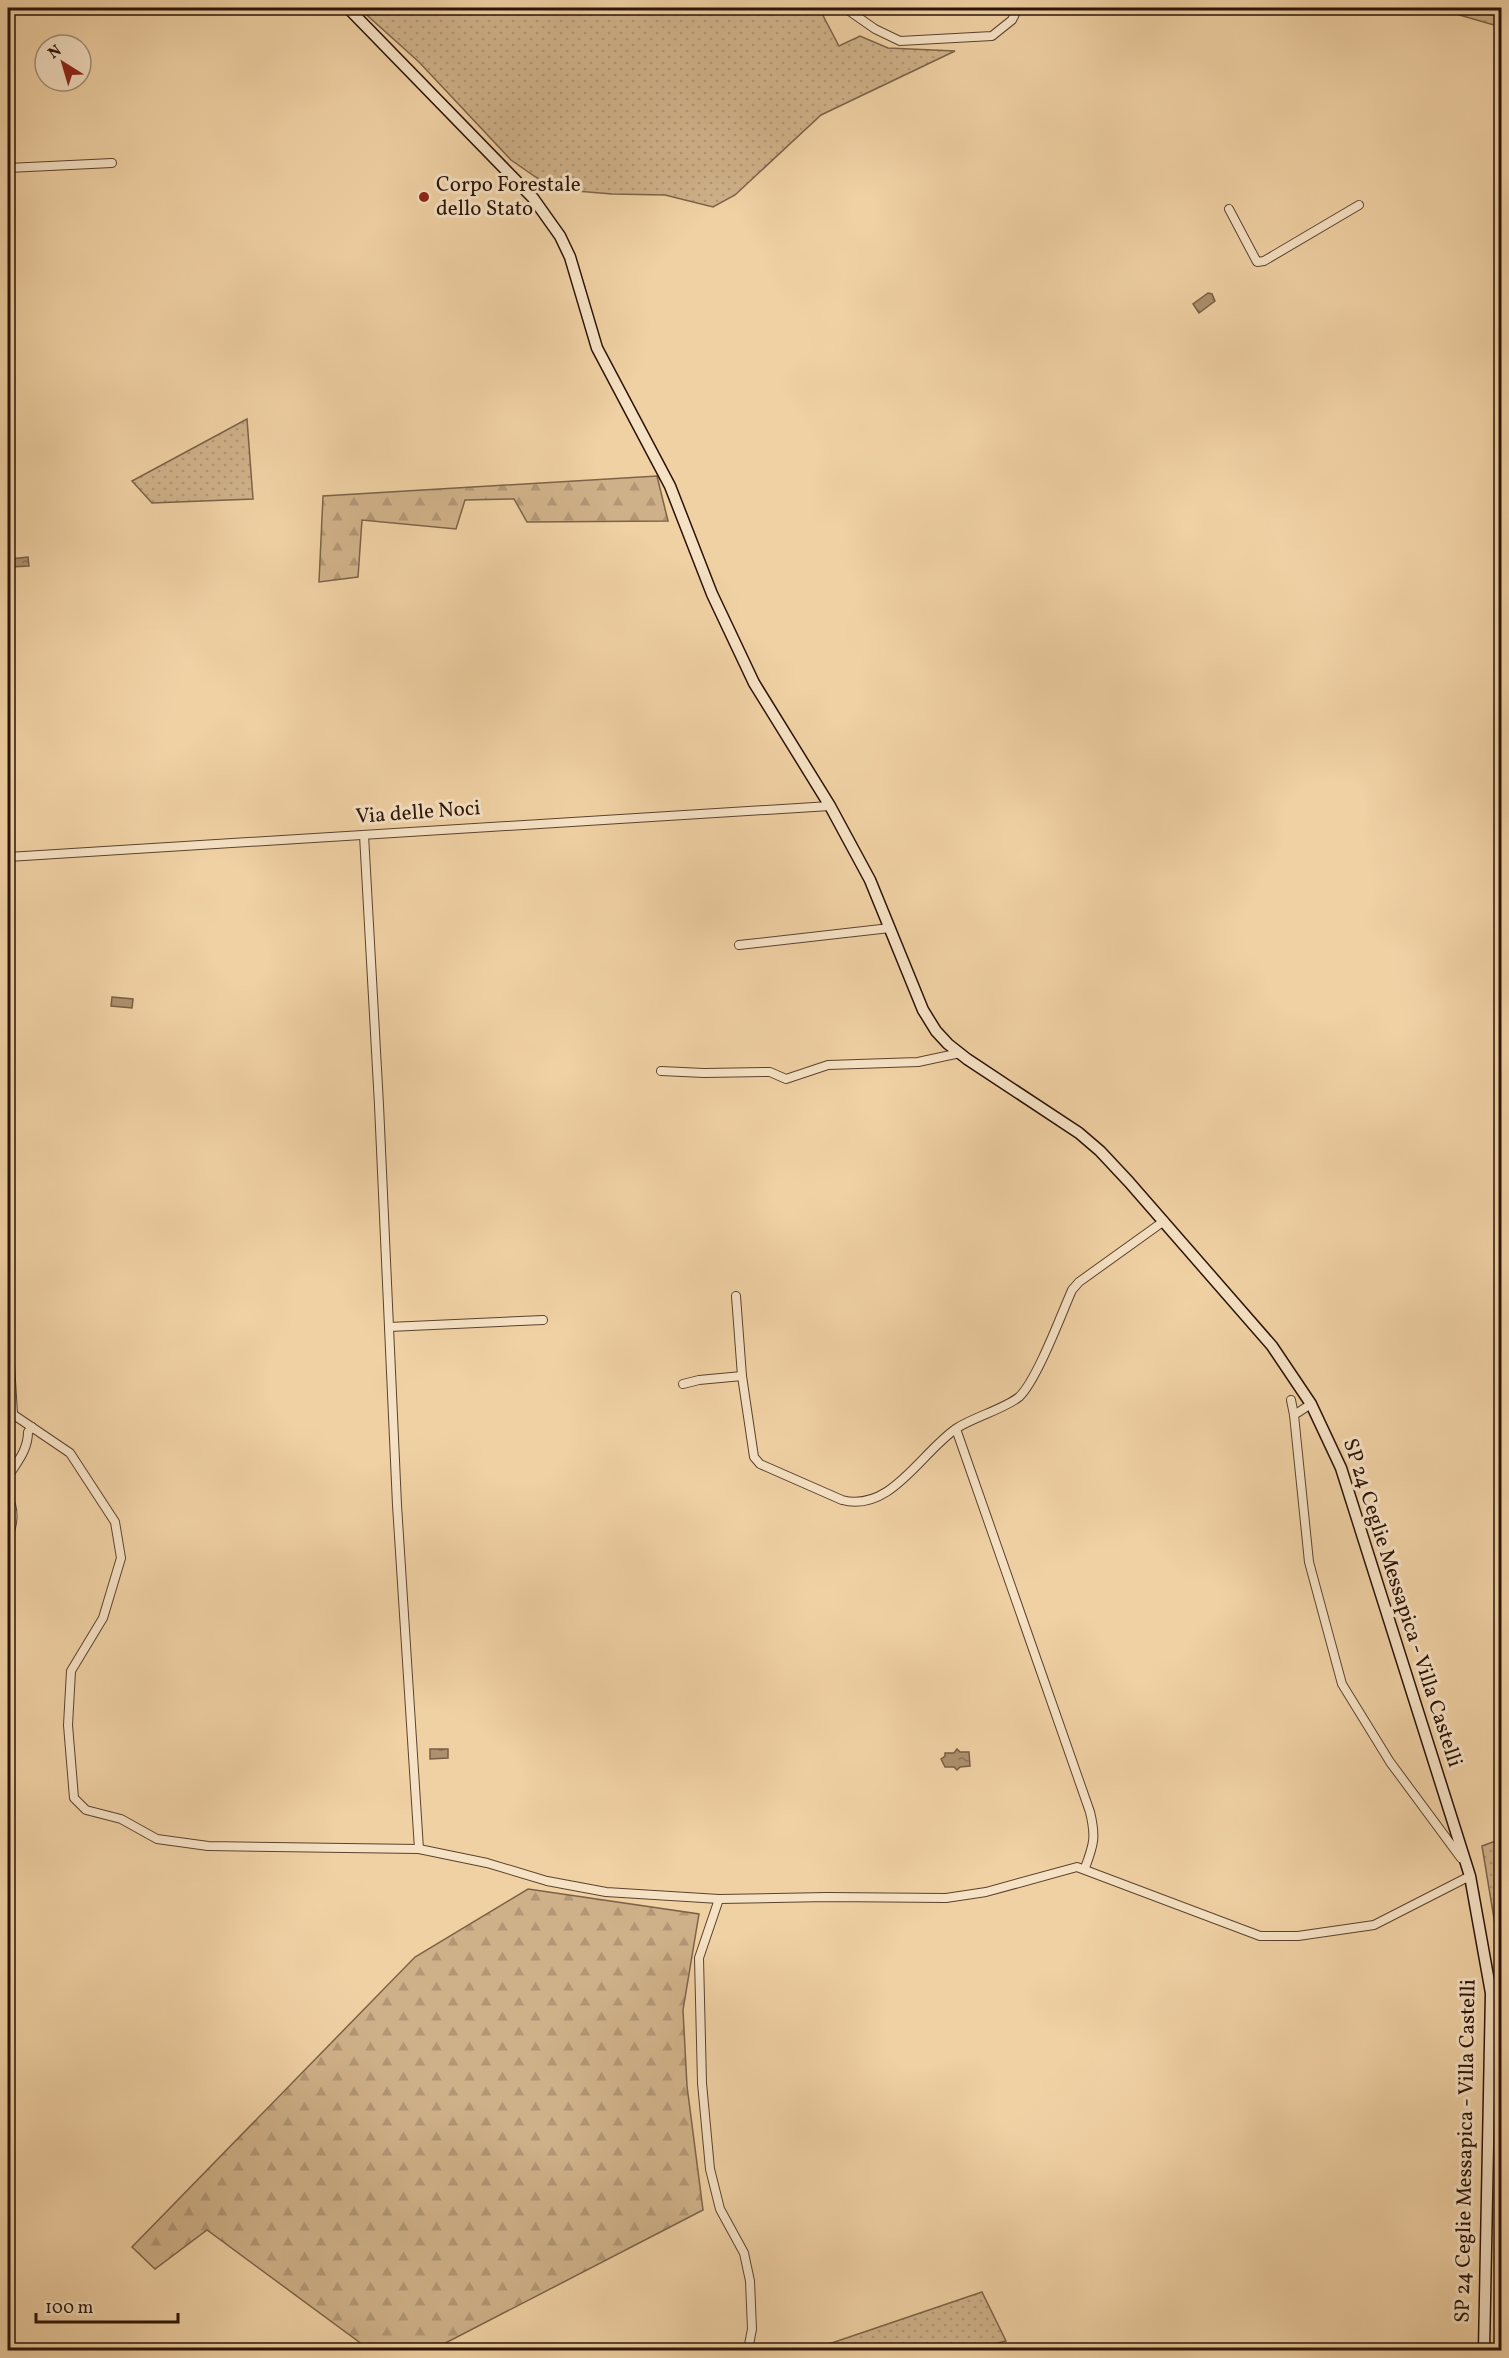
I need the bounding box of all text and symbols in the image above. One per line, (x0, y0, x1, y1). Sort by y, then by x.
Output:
north arrow (33, 33, 93, 93)
text: N (44, 40, 67, 65)
place label: Corpo Forestale dello Stato (436, 171, 581, 224)
marker: Corpo Forestale dello Stato (417, 190, 431, 204)
street label: Via delle Noci (354, 794, 482, 832)
street label: SP 24 Ceglie Messapica - Villa Castelli (1335, 1435, 1469, 1771)
street label: SP 24 Ceglie Messapica - Villa Castelli (1449, 1979, 1483, 2323)
scale bar (36, 2286, 178, 2324)
text: 100 m (45, 2296, 94, 2321)

